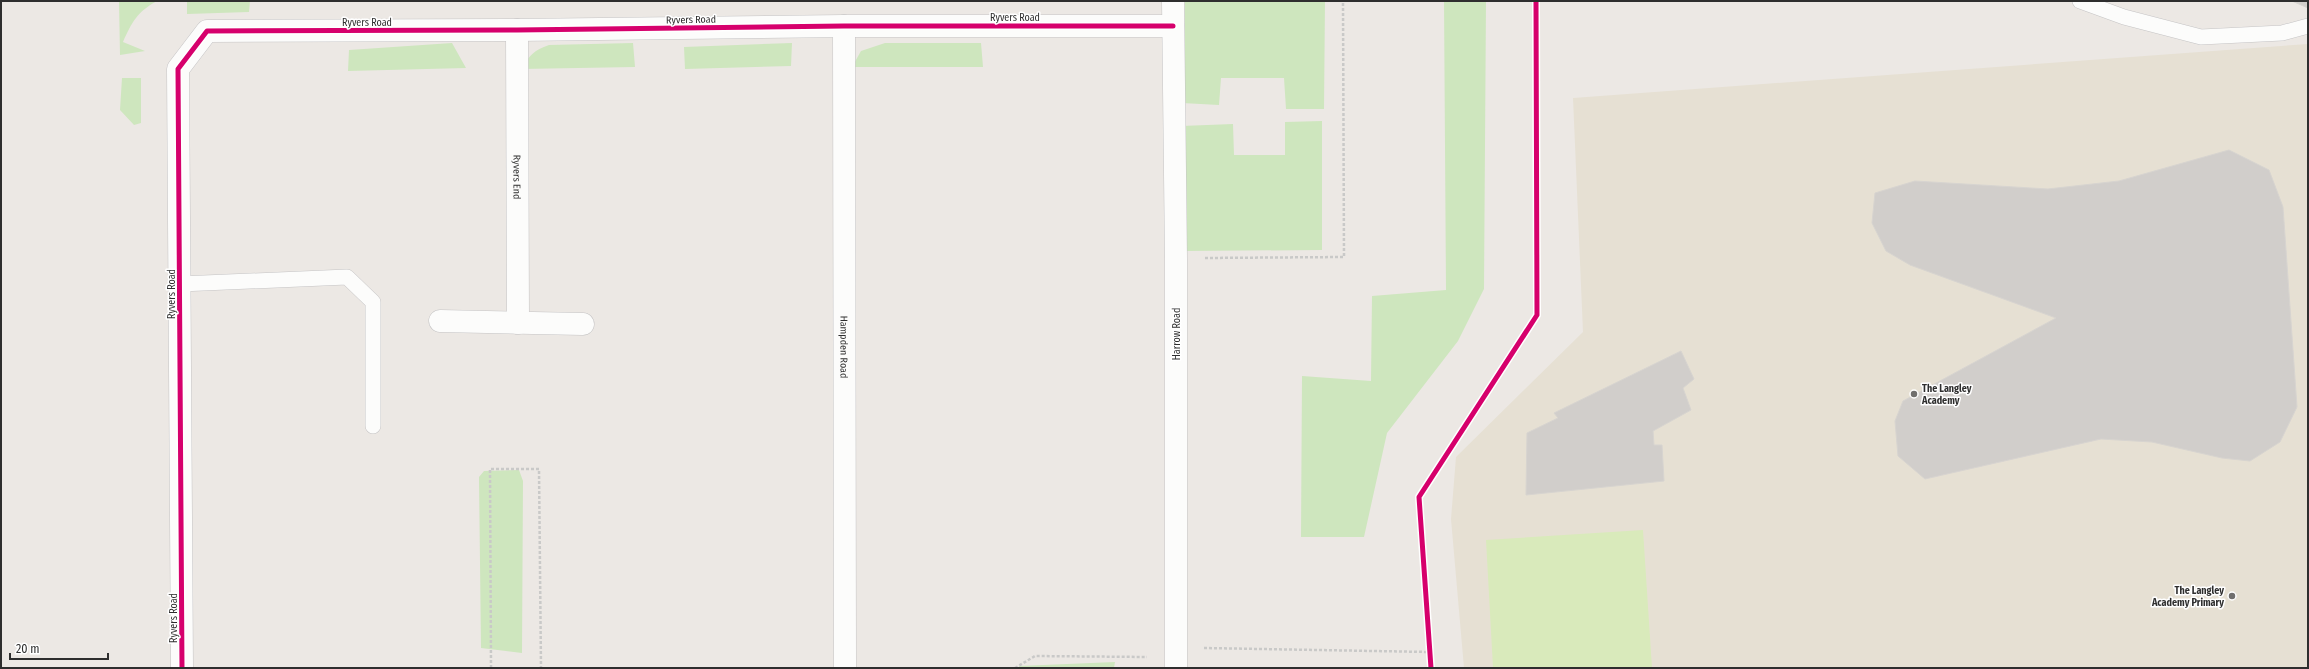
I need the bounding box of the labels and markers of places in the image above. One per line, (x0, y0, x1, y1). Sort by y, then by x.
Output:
place label: The Langley Academy (1921, 383, 1972, 407)
marker: The Langley Academy (1909, 389, 1919, 399)
place label: The Langley Academy Primary (2151, 585, 2224, 609)
marker: The Langley Academy Primary (2227, 591, 2237, 601)

